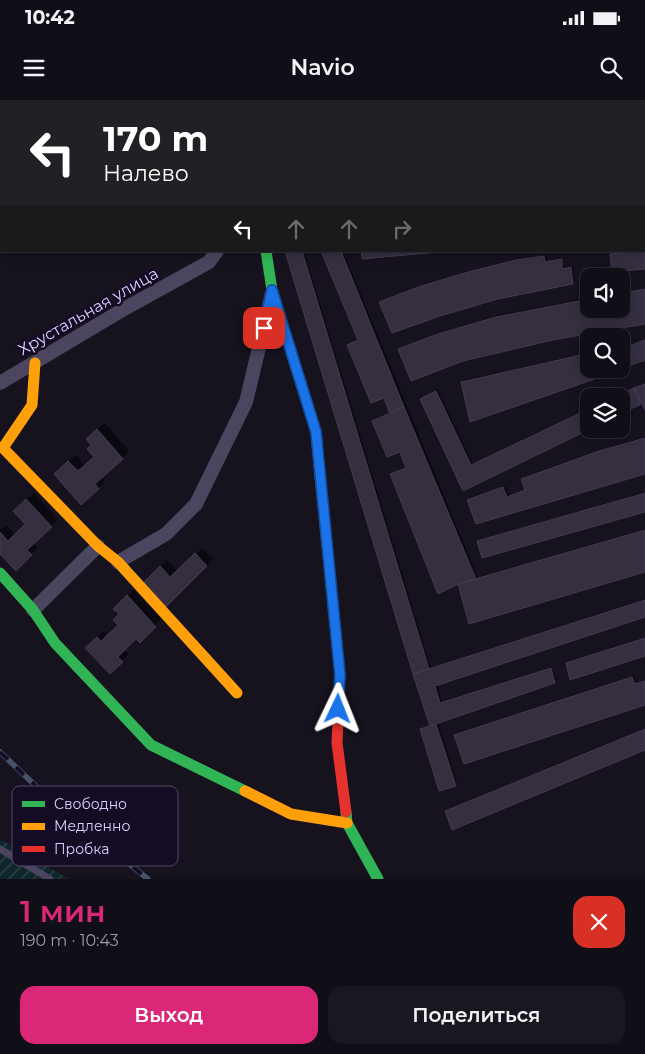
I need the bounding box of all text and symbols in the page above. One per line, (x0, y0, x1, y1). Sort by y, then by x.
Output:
text: 10:42 (25, 6, 75, 29)
icon: menu (20, 54, 48, 82)
text: Navio (290, 54, 355, 81)
icon: search (597, 54, 625, 82)
text: 170 m (103, 117, 208, 160)
icon: left (20, 120, 85, 185)
text: Налево (103, 160, 189, 187)
icon: left (229, 215, 257, 243)
icon: ahead (282, 215, 310, 243)
icon: ahead (335, 215, 363, 243)
icon: right (388, 215, 416, 243)
street label: Хрустальная улица (15, 264, 162, 359)
map controls (580, 268, 630, 438)
button: sound (580, 268, 630, 318)
pin (243, 307, 285, 349)
icon: arrive (250, 314, 278, 342)
button: search (580, 328, 630, 378)
button: layers (580, 388, 630, 438)
position arrow (311, 682, 363, 734)
legend (12, 786, 178, 866)
text: Свободно (54, 795, 127, 813)
text: Медленно (54, 817, 130, 835)
text: Пробка (54, 840, 109, 858)
text: 1 мин (20, 893, 106, 930)
button: close (573, 896, 625, 948)
text: 190 m · 10:43 (20, 931, 119, 950)
button: Выход (20, 986, 318, 1044)
button: Поделиться (328, 986, 625, 1044)

